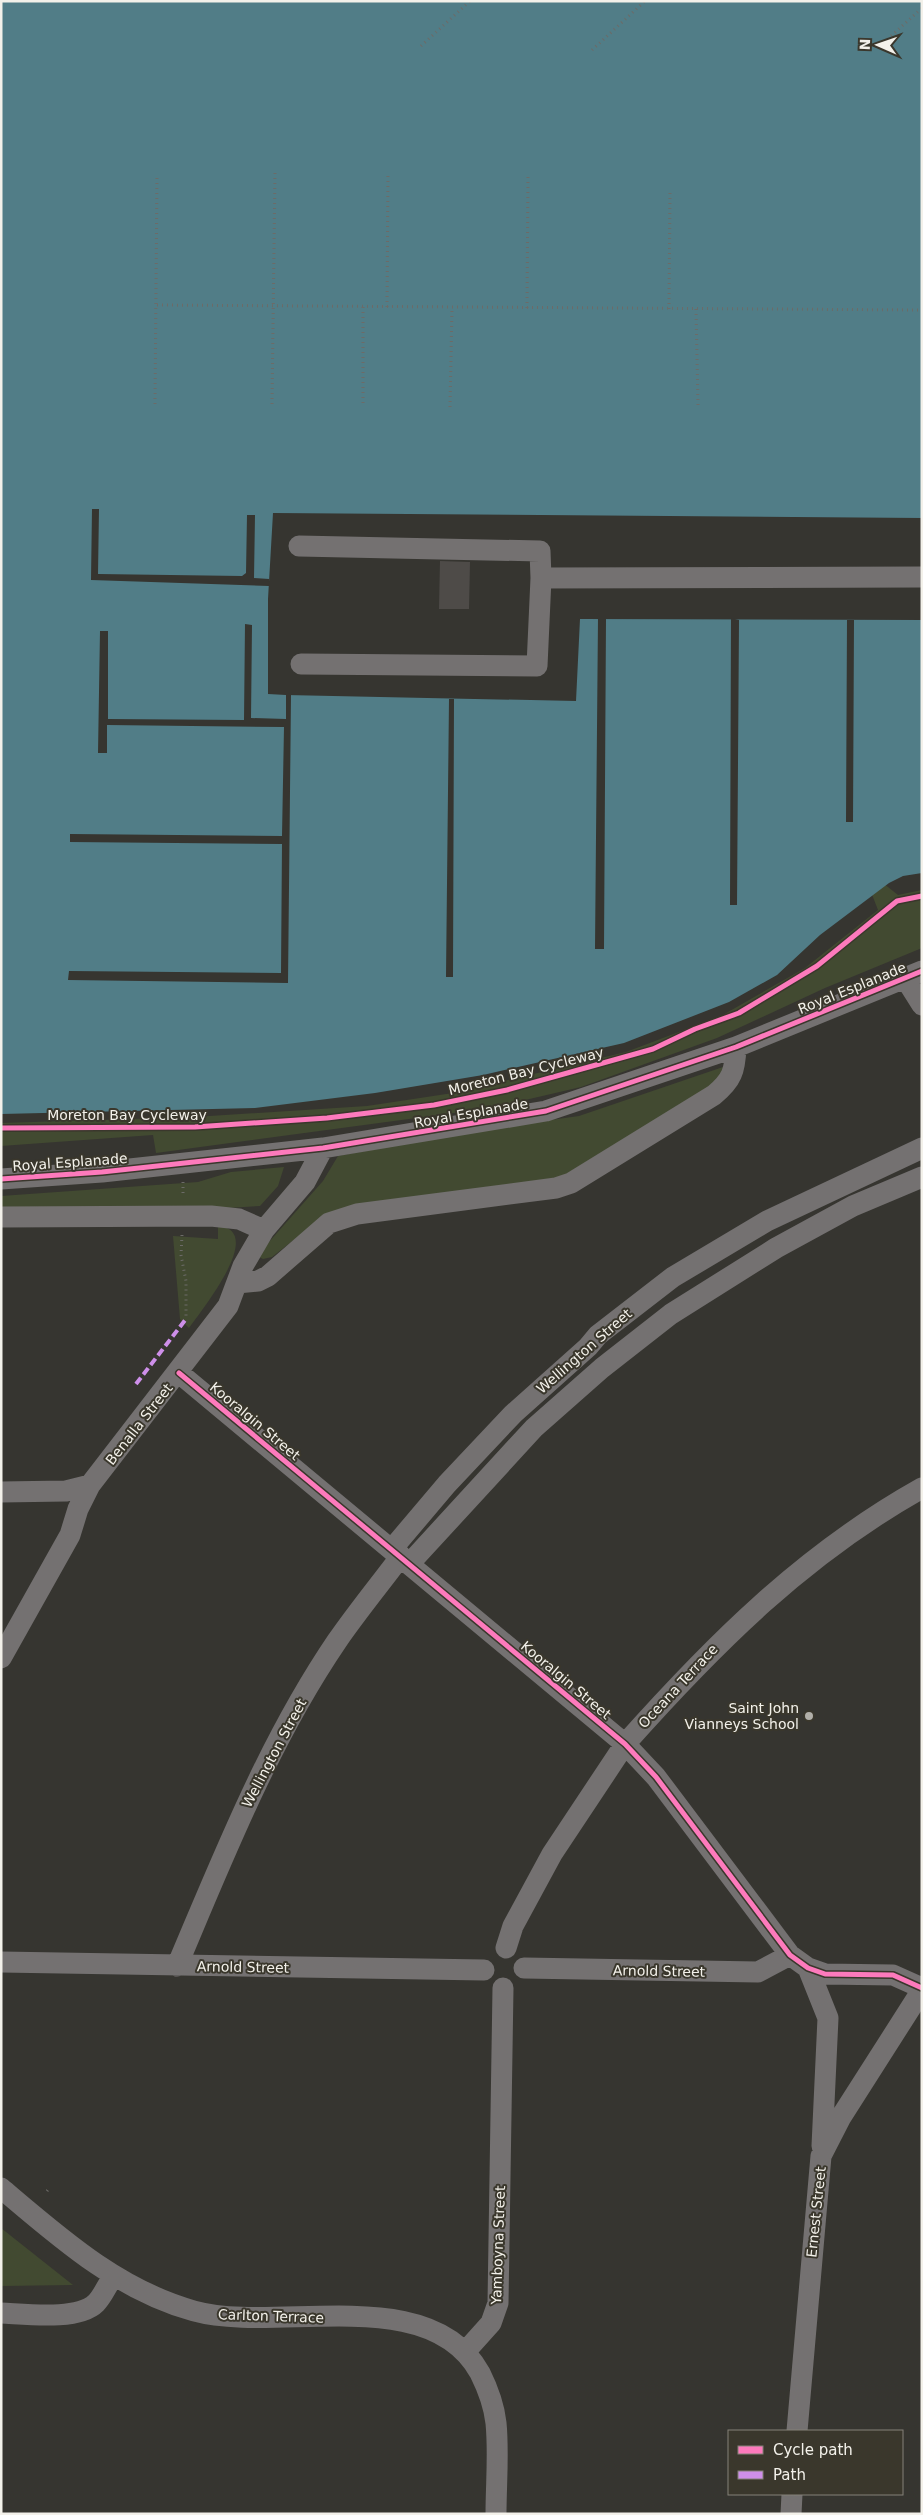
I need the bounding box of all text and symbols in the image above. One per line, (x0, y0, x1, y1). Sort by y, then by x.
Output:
north arrow (853, 20, 903, 70)
text: N (857, 38, 873, 51)
street label: Royal Esplanade (796, 959, 908, 1017)
street label: Moreton Bay Cycleway (447, 1044, 605, 1098)
street label: Royal Esplanade (413, 1095, 529, 1131)
street label: Moreton Bay Cycleway (47, 1107, 207, 1123)
street label: Royal Esplanade (12, 1150, 128, 1174)
street label: Wellington Street (533, 1305, 635, 1397)
street label: Kooralgin Street (207, 1379, 304, 1464)
street label: Benalla Street (102, 1380, 176, 1468)
street label: Kooralgin Street (518, 1638, 615, 1723)
street label: Oceana Terrace (635, 1641, 721, 1731)
street label: Wellington Street (239, 1695, 310, 1810)
place label: Saint John Vianneys School (684, 1700, 799, 1732)
marker: Saint John Vianneys School (803, 1710, 815, 1722)
street label: Arnold Street (197, 1958, 290, 1976)
street label: Arnold Street (613, 1962, 706, 1980)
street label: Ernest Street (803, 2165, 829, 2258)
street label: Yamboyna Street (488, 2185, 508, 2306)
street label: Carlton Terrace (218, 2306, 324, 2326)
legend (728, 2430, 903, 2495)
text: Cycle path (773, 2441, 853, 2459)
text: Path (773, 2466, 806, 2484)

